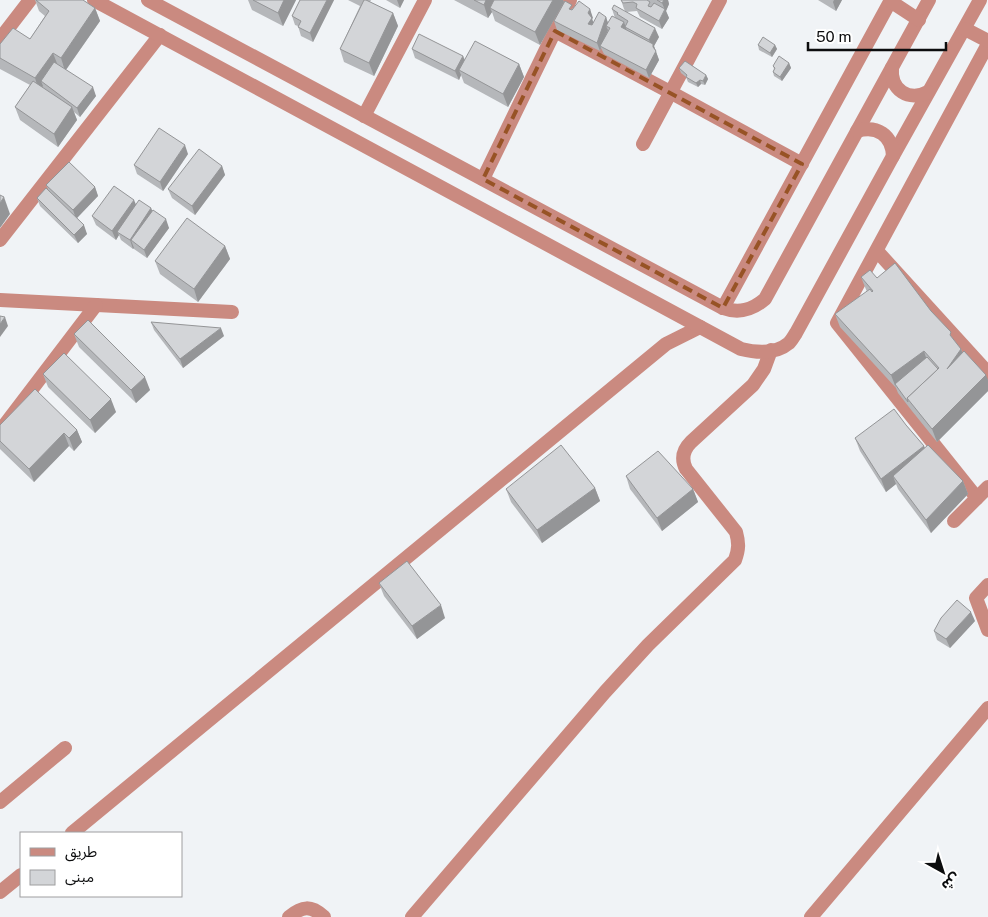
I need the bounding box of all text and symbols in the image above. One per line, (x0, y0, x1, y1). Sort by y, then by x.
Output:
scale bar (808, 20, 946, 52)
text: 50 m (816, 28, 851, 45)
legend (20, 832, 182, 897)
text: طريق (65, 843, 97, 862)
north arrow (918, 847, 968, 897)
text: مبنى (65, 868, 94, 886)
text: ش (939, 870, 964, 894)

